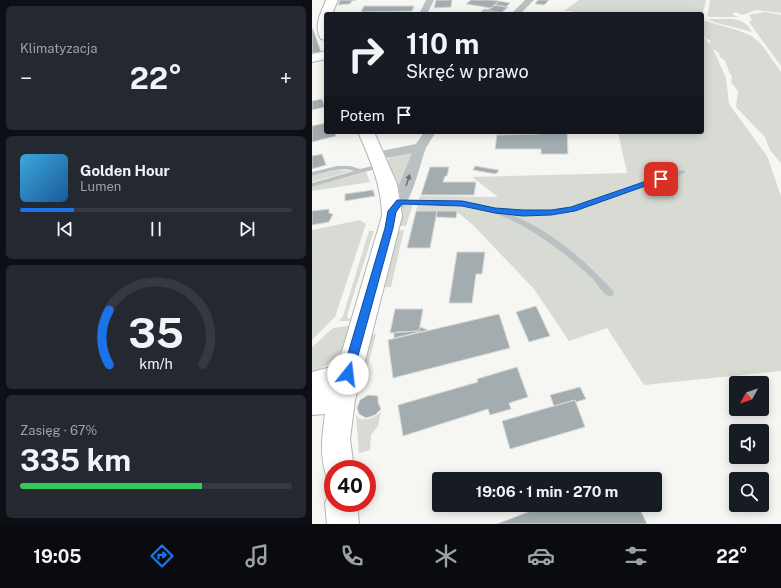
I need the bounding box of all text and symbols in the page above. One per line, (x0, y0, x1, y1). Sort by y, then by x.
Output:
text: 110 m (406, 27, 479, 60)
icon: right (340, 28, 392, 80)
text: Klimatyzacja (20, 41, 97, 56)
text: 22° (130, 60, 182, 96)
text: Skręć w prawo (406, 61, 529, 82)
text: − (20, 65, 32, 91)
text: + (280, 65, 292, 91)
icon: arrive (393, 104, 415, 126)
text: Potem (340, 107, 385, 124)
text: Golden Hour (80, 162, 170, 179)
pin (644, 162, 678, 196)
icon: arrive (650, 168, 672, 190)
one-way arrow (405, 174, 411, 186)
text: Lumen (80, 179, 121, 194)
icon: previous (54, 218, 76, 240)
icon: pause (145, 218, 167, 240)
icon: next (236, 218, 258, 240)
text: 35 (128, 308, 184, 357)
position arrow (327, 353, 369, 395)
text: km/h (139, 354, 173, 371)
north arrow (729, 376, 769, 416)
map controls (729, 376, 769, 512)
text: Zasięg · 67% (20, 423, 97, 438)
button: sound (729, 424, 769, 464)
text: 335 km (20, 442, 131, 478)
speed limit sign: 40 (324, 460, 376, 512)
button: search (729, 472, 769, 512)
text: 19:06 · 1 min · 270 m (476, 483, 618, 500)
icon: directions (148, 542, 176, 570)
icon: music (243, 542, 271, 570)
icon: phone (338, 542, 366, 570)
icon: climate (432, 542, 460, 570)
icon: car (527, 542, 555, 570)
icon: filters (622, 542, 650, 570)
text: 19:05 (33, 546, 82, 567)
text: 22° (716, 546, 748, 567)

